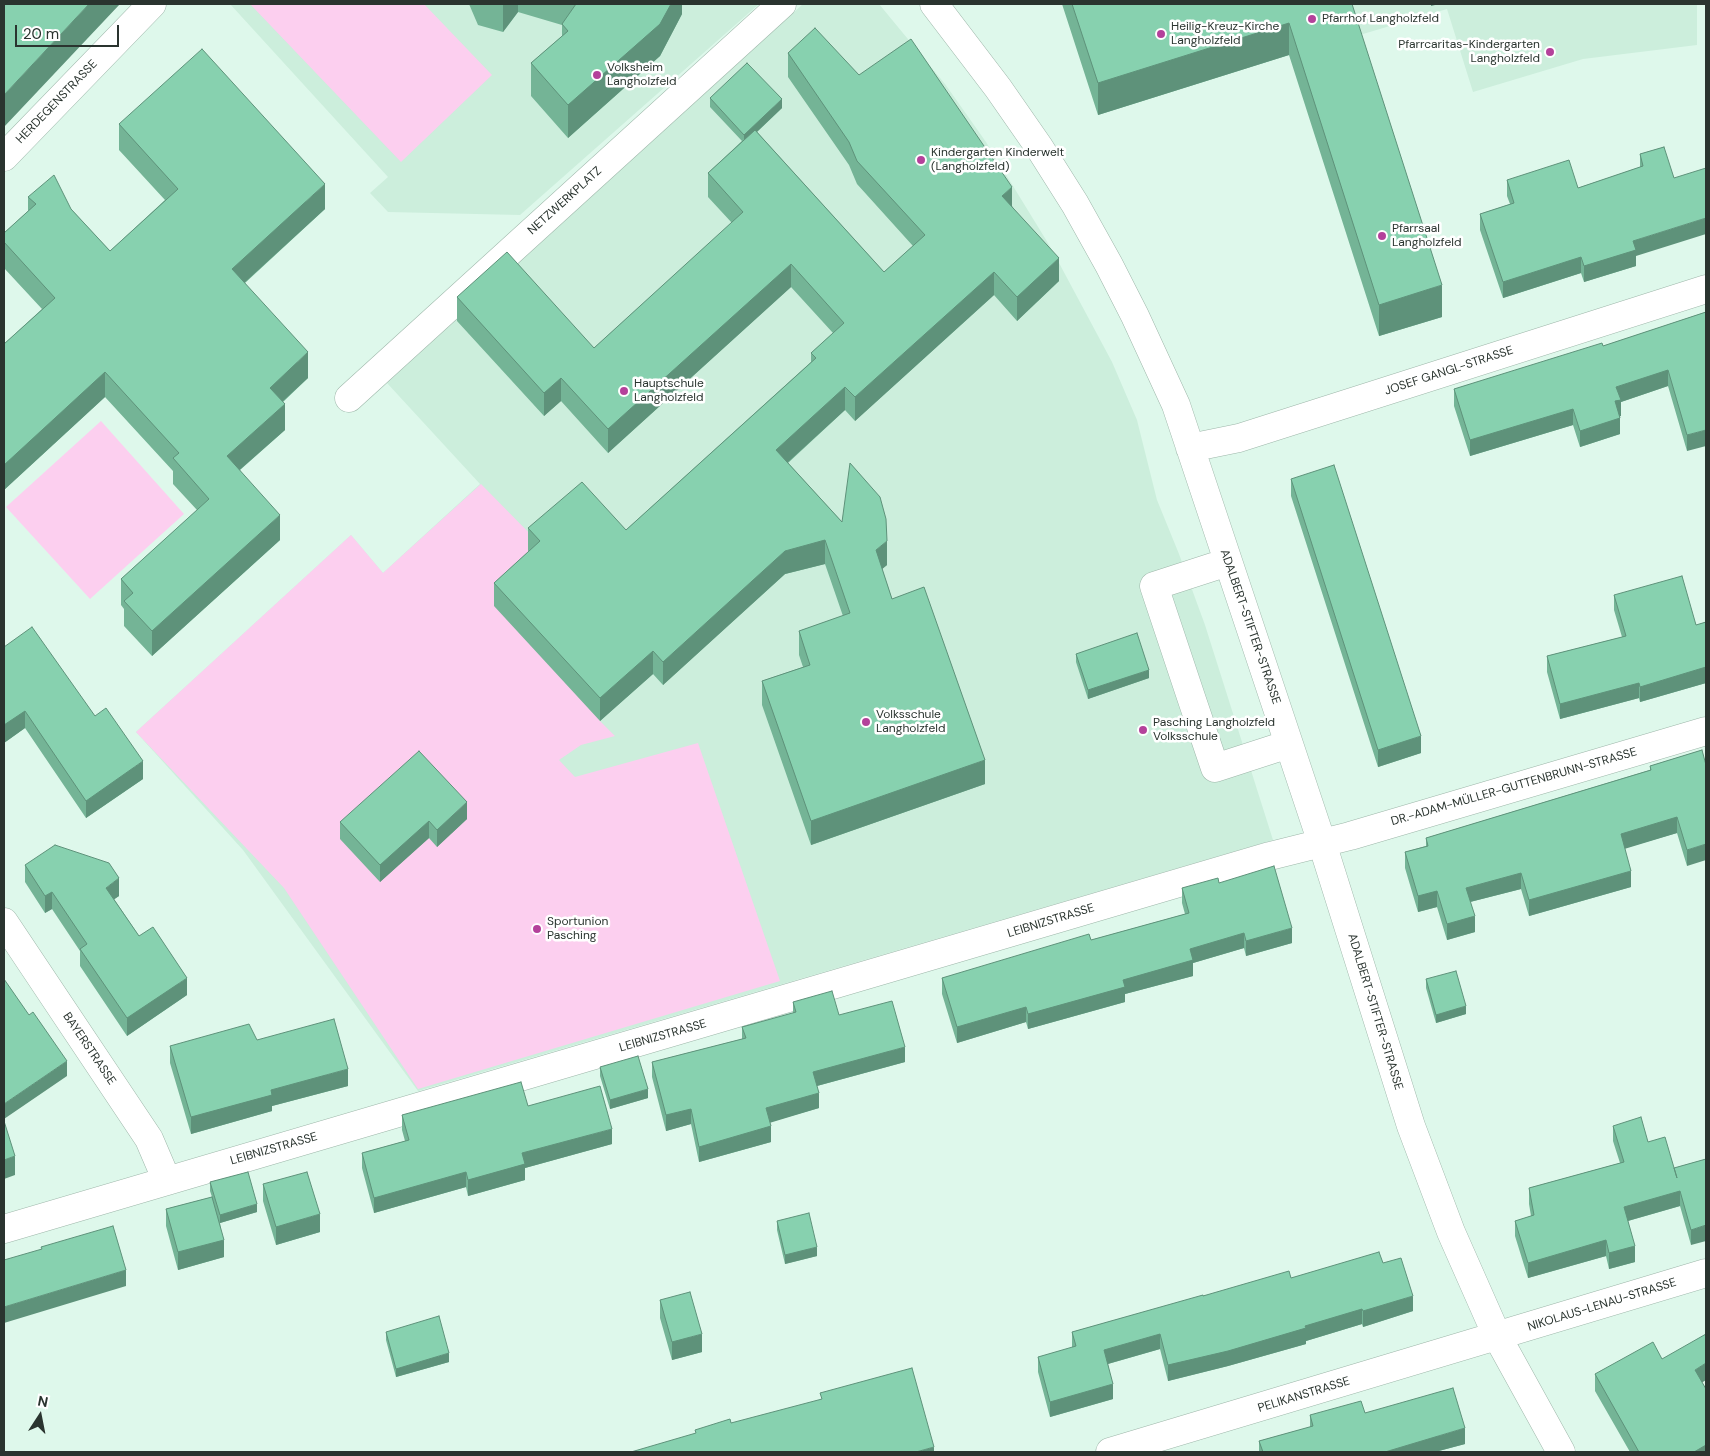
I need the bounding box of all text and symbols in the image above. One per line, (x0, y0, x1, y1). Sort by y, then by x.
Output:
place label: Pfarrhof Langholzfeld (1322, 12, 1439, 26)
marker: Pfarrhof Langholzfeld (1306, 13, 1318, 25)
scale bar (18, 15, 121, 47)
place label: Heilig-Kreuz-Kirche Langholzfeld (1171, 20, 1279, 48)
text: 20 m (23, 24, 59, 44)
marker: Heilig-Kreuz-Kirche Langholzfeld (1155, 28, 1167, 40)
place label: Pfarrcaritas-Kindergarten Langholzfeld (1398, 38, 1540, 66)
marker: Pfarrcaritas-Kindergarten Langholzfeld (1544, 46, 1556, 58)
street label: HERDEGENSTRASSE (13, 57, 101, 147)
place label: Volksheim Langholzfeld (607, 61, 676, 89)
marker: Volksheim Langholzfeld (591, 69, 603, 81)
place label: Kindergarten Kinderwelt (Langholzfeld) (931, 146, 1064, 174)
marker: Kindergarten Kinderwelt (Langholzfeld) (915, 154, 927, 166)
street label: NETZWERKPLATZ (525, 164, 605, 238)
place label: Pfarrsaal Langholzfeld (1392, 222, 1461, 250)
marker: Pfarrsaal Langholzfeld (1376, 230, 1388, 242)
street label: JOSEF GANGL-STRASSE (1383, 343, 1515, 399)
place label: Hauptschule Langholzfeld (634, 377, 704, 405)
marker: Hauptschule Langholzfeld (618, 385, 630, 397)
street label: ADALBERT-STIFTER-STRASSE (1217, 548, 1283, 706)
place label: Volksschule Langholzfeld (876, 708, 945, 736)
marker: Volksschule Langholzfeld (860, 716, 872, 728)
place label: Pasching Langholzfeld Volksschule (1153, 716, 1275, 744)
marker: Pasching Langholzfeld Volksschule (1137, 724, 1149, 736)
street label: DR.-ADAM-MÜLLER-GUTTENBRUNN-STRASSE (1389, 745, 1639, 829)
street label: LEIBNIZSTRASSE (1006, 901, 1096, 941)
place label: Sportunion Pasching (547, 915, 608, 943)
marker: Sportunion Pasching (531, 923, 543, 935)
street label: ADALBERT-STIFTER-STRASSE (1344, 932, 1406, 1092)
street label: BAYERSTRASSE (59, 1010, 119, 1088)
street label: LEIBNIZSTRASSE (618, 1017, 708, 1055)
street label: LEIBNIZSTRASSE (229, 1130, 319, 1168)
street label: NIKOLAUS-LENAU-STRASSE (1526, 1275, 1678, 1335)
street label: PELIKANSTRASSE (1256, 1374, 1352, 1416)
north arrow (15, 1391, 65, 1441)
text: N (36, 1391, 50, 1411)

